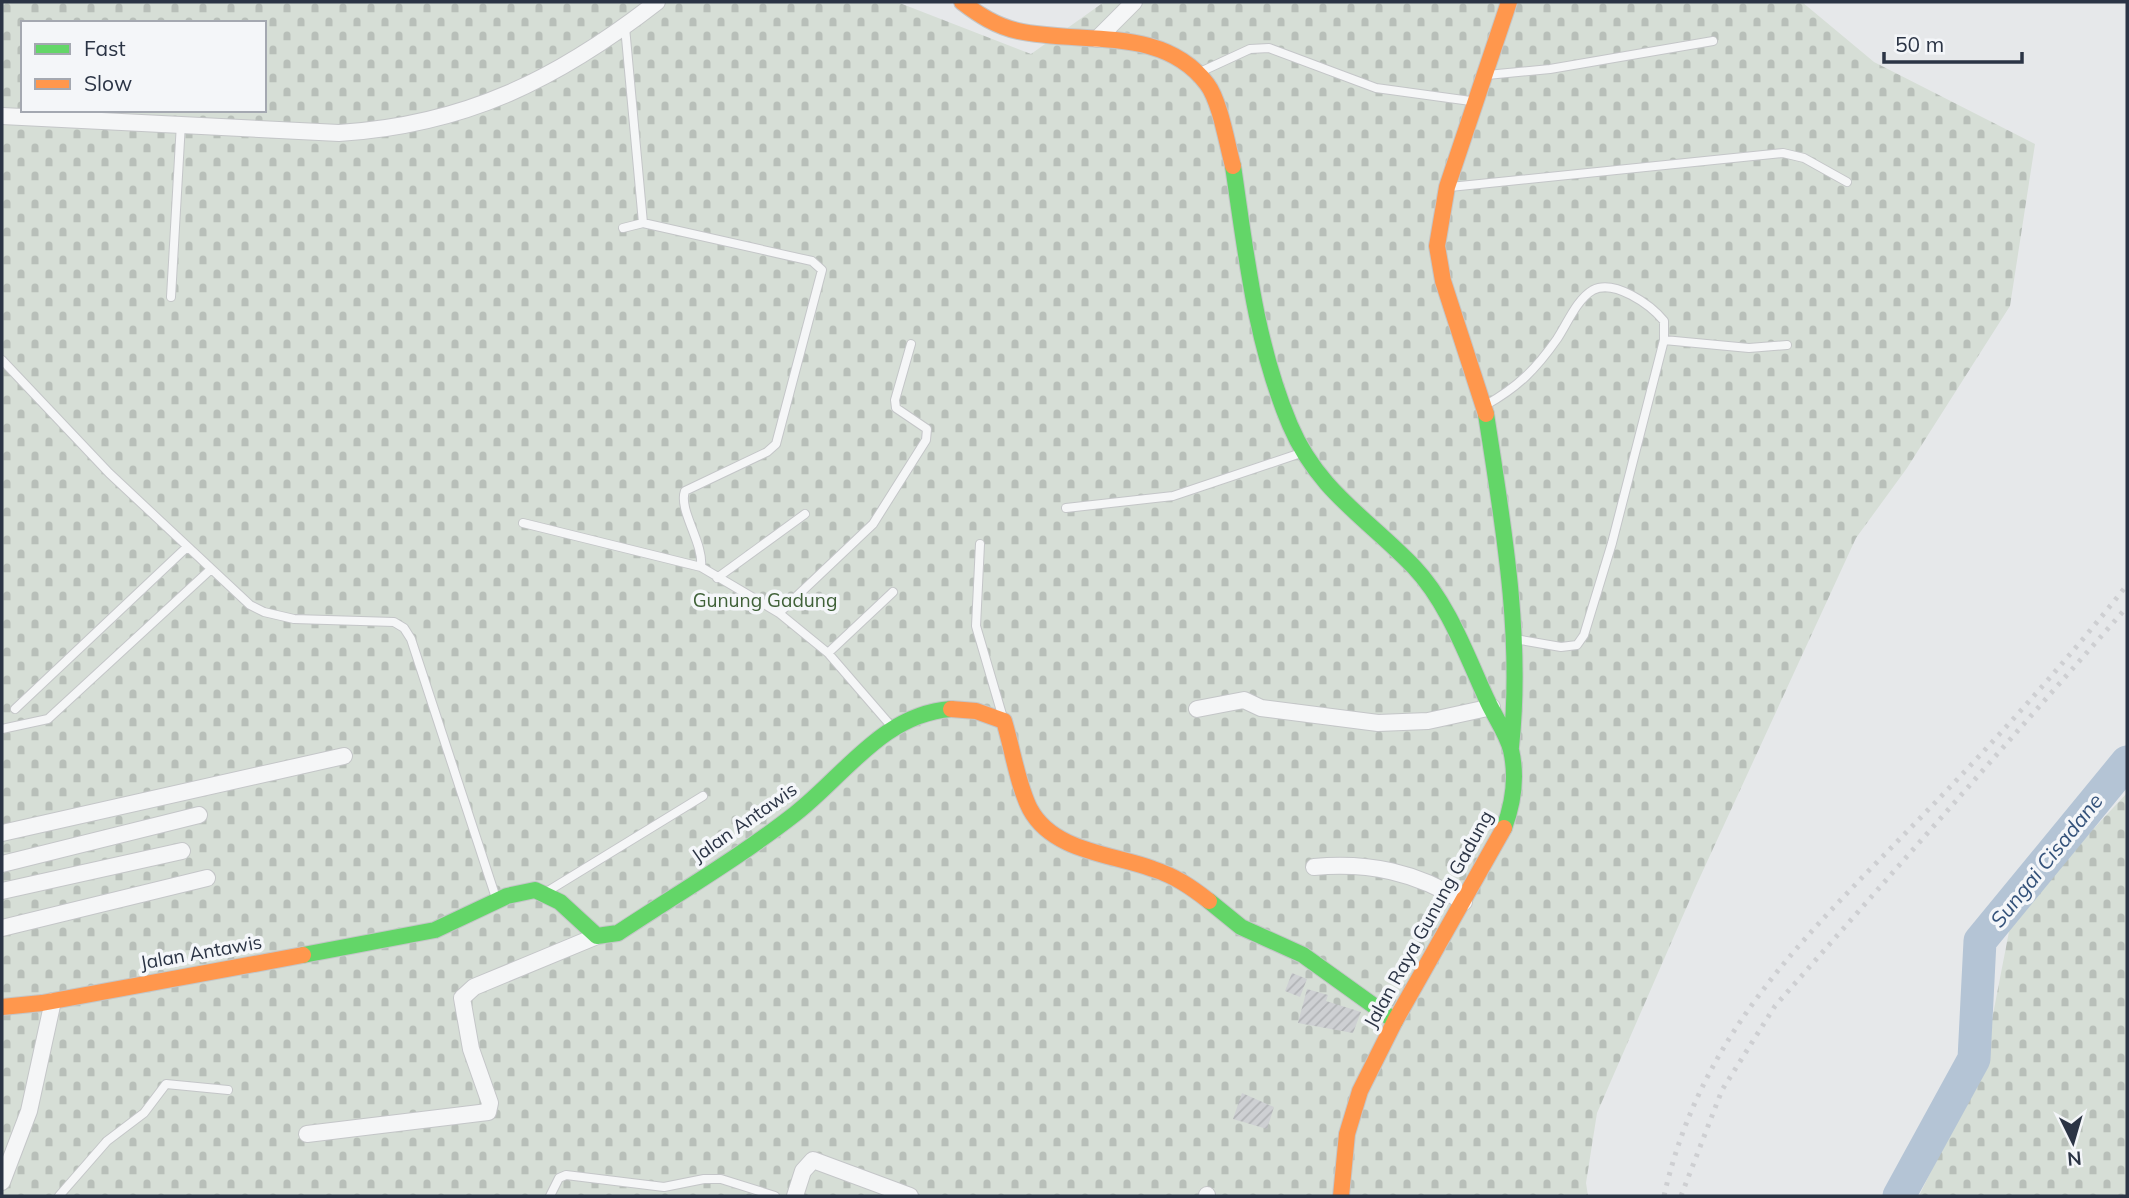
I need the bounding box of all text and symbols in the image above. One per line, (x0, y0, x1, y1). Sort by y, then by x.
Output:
legend (21, 21, 266, 112)
scale bar (1884, 21, 2022, 65)
text: 50 m (1895, 31, 1944, 57)
text: Fast (84, 35, 126, 61)
text: Slow (84, 70, 132, 96)
park label: Gunung Gadung (693, 588, 837, 612)
street label: Jalan Antawis (687, 777, 801, 867)
water label: Sungai Cisadane (1984, 788, 2108, 932)
street label: Jalan Raya Gunung Gadung (1358, 806, 1498, 1032)
street label: Jalan Antawis (138, 929, 264, 975)
north arrow (2038, 1107, 2108, 1177)
text: N (2066, 1146, 2083, 1172)

